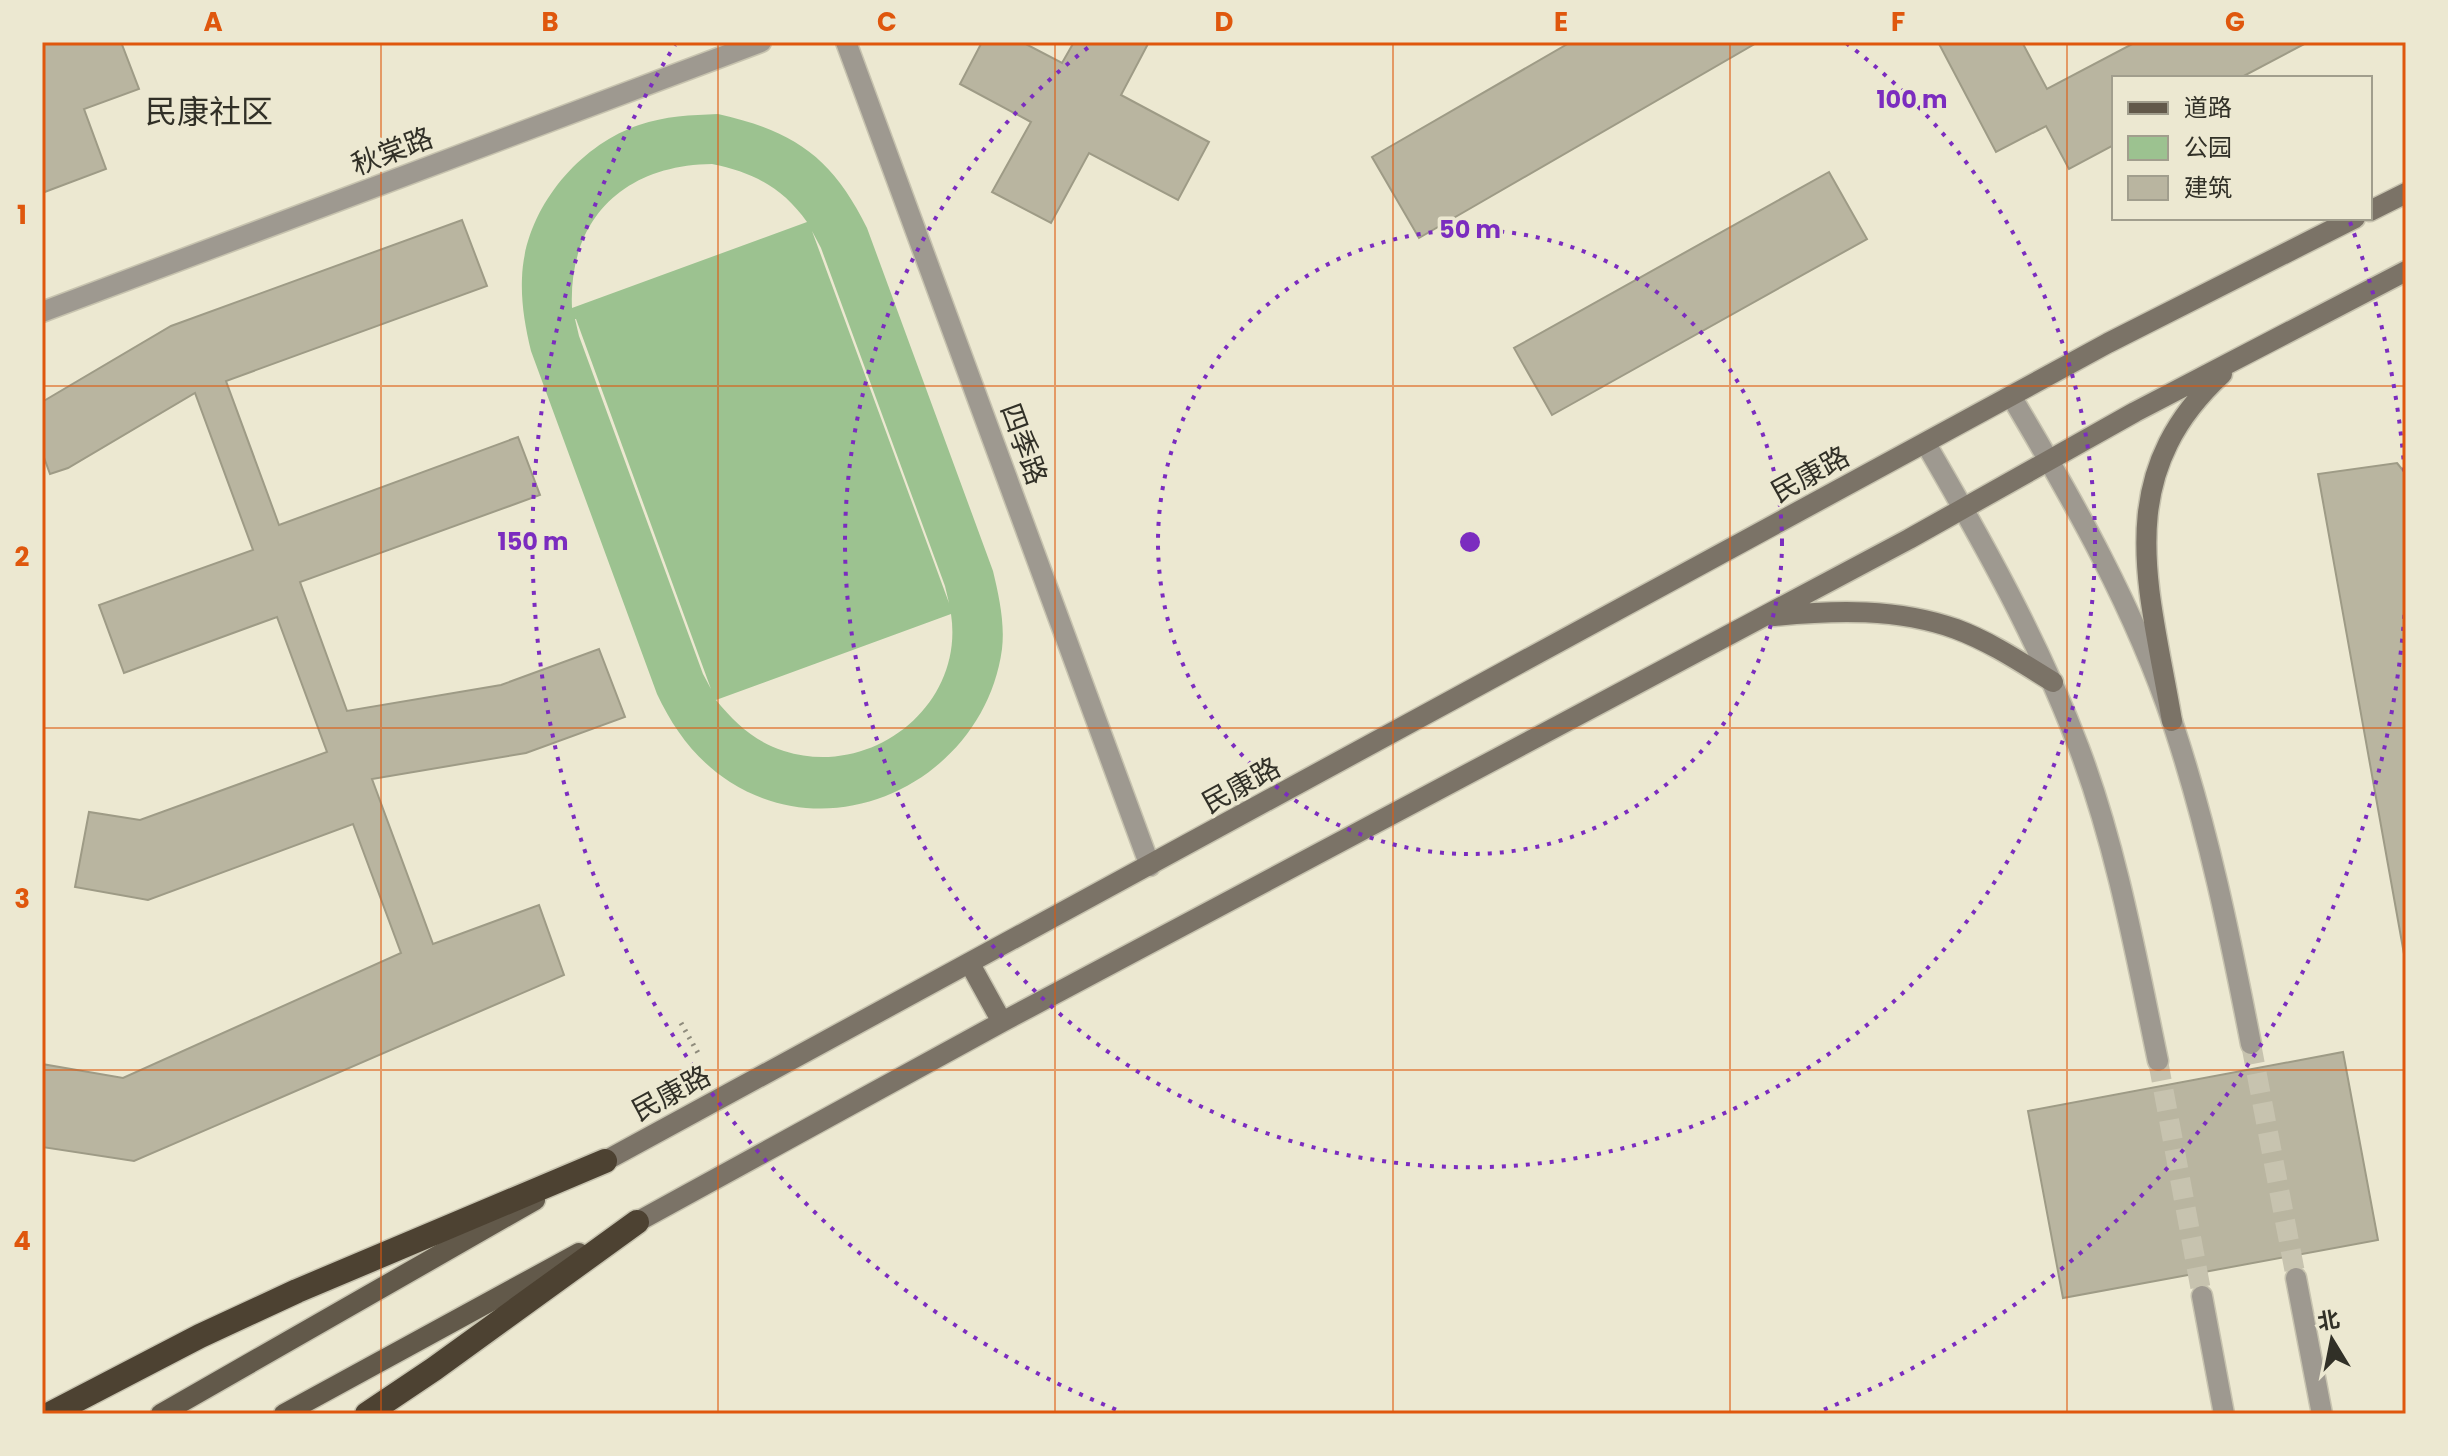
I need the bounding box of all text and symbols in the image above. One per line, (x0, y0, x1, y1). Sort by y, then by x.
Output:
text: A (203, 4, 223, 40)
text: B (541, 4, 559, 40)
text: C (877, 4, 897, 40)
text: D (1215, 4, 1234, 40)
text: E (1554, 4, 1568, 40)
text: F (1891, 4, 1905, 40)
text: G (2225, 4, 2245, 40)
legend (2112, 76, 2372, 220)
text: 100 m (1877, 83, 1947, 116)
district label: 民康社区 (145, 89, 273, 134)
text: 道路 (2184, 91, 2232, 124)
street label: 秋棠路 (346, 118, 438, 185)
text: 公园 (2184, 131, 2232, 164)
text: 建筑 (2184, 171, 2232, 204)
text: 1 (17, 197, 27, 233)
text: 50 m (1439, 213, 1501, 246)
street label: 四季路 (991, 398, 1056, 490)
street label: 民康路 (1764, 437, 1856, 512)
text: 150 m (498, 525, 568, 558)
centre of rings (1456, 528, 1484, 556)
text: 2 (15, 539, 30, 575)
street label: 民康路 (1195, 748, 1287, 823)
text: 3 (14, 881, 30, 917)
street label: 民康路 (625, 1057, 717, 1130)
text: 4 (13, 1223, 31, 1259)
north arrow (2292, 1300, 2372, 1380)
text: 北 (2315, 1304, 2342, 1338)

